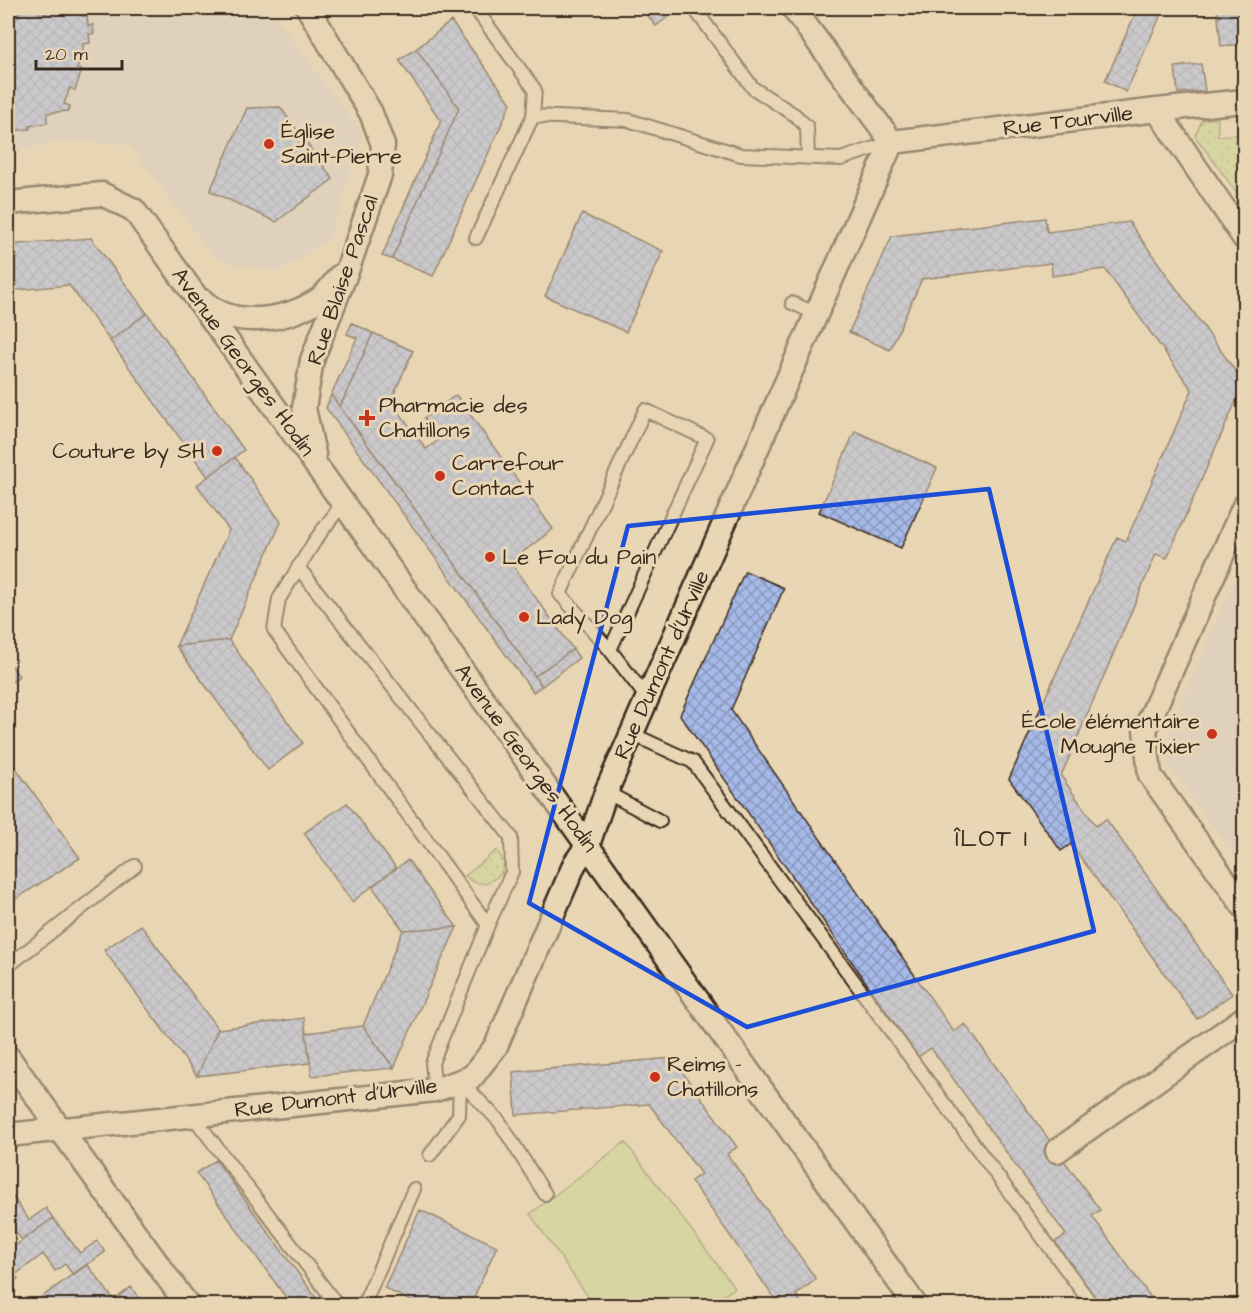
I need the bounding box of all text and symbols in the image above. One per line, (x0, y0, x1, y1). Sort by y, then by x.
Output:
scale bar (36, 33, 122, 71)
text: 20 m (45, 42, 88, 67)
street label: Rue Tourville (1001, 98, 1135, 144)
place label: Église Saint-Pierre (281, 116, 402, 172)
marker: Église Saint-Pierre (262, 137, 276, 151)
street label: Rue Blaise Pascal (299, 191, 387, 369)
street label: Avenue Georges Hodin (163, 261, 322, 463)
place label: Pharmacie des Chatillons (379, 390, 528, 446)
marker: Pharmacie des Chatillons (360, 411, 374, 425)
place label: Couture by SH (52, 436, 205, 468)
marker: Couture by SH (210, 444, 224, 458)
place label: Carrefour Contact (452, 448, 564, 504)
marker: Carrefour Contact (433, 469, 447, 483)
place label: Le Fou du Pain (502, 542, 656, 573)
marker: Le Fou du Pain (483, 550, 497, 564)
street label: Rue Dumont d'Urville (606, 565, 718, 765)
place label: Lady Dog (536, 602, 633, 634)
marker: Lady Dog (517, 610, 531, 624)
street label: Avenue Georges Hodin (446, 657, 605, 859)
place label: École élémentaire Mougne Tixier (1022, 706, 1200, 763)
marker: École élémentaire Mougne Tixier (1205, 727, 1219, 741)
district label: ÎLOT I (953, 822, 1029, 856)
place label: Reims - Chatillons (667, 1049, 758, 1105)
street label: Rue Dumont d'Urville (233, 1070, 439, 1126)
marker: Reims - Chatillons (648, 1070, 662, 1084)

